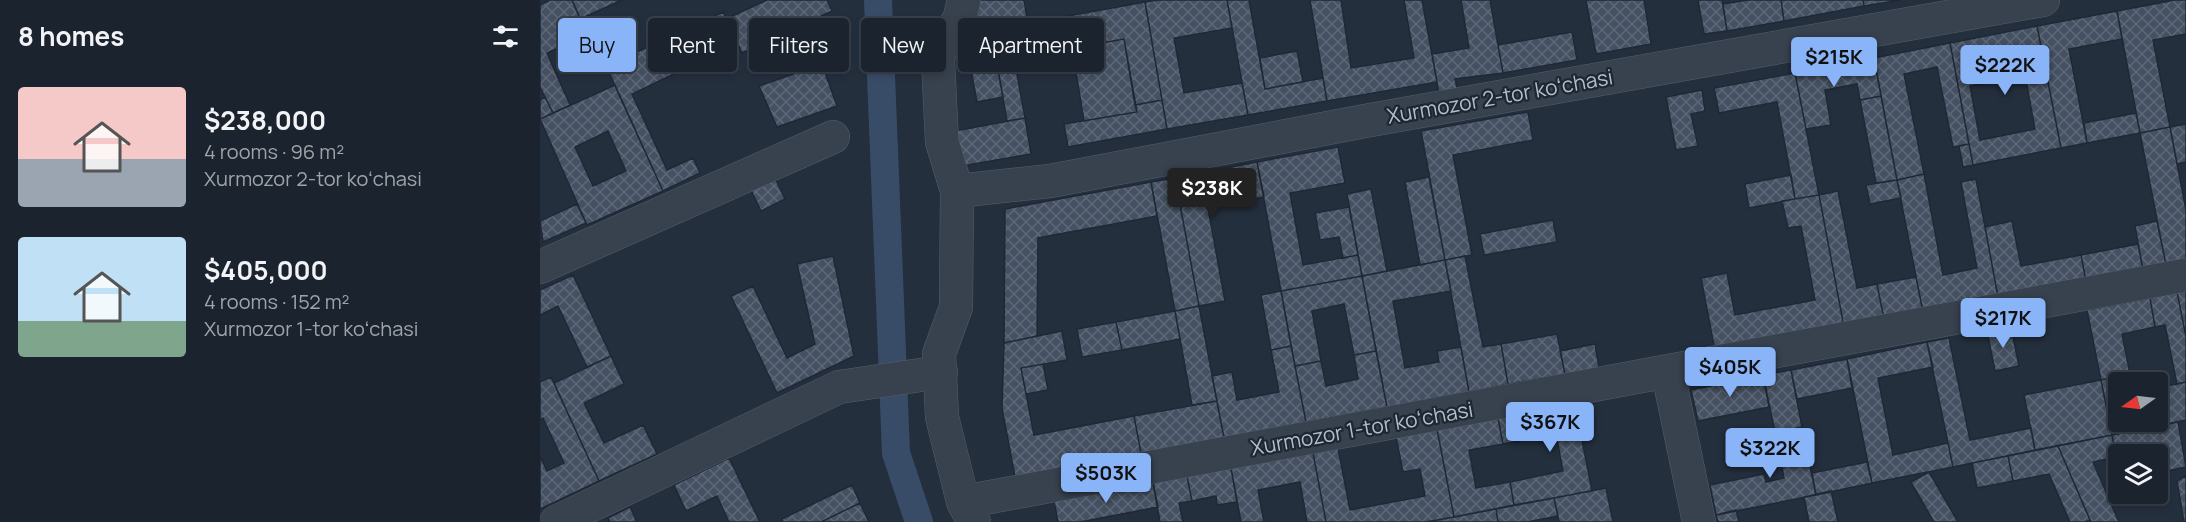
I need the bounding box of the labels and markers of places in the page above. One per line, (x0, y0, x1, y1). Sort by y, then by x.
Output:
pin: $215K (1792, 37, 1876, 88)
pin: $222K (1963, 45, 2047, 96)
pin: $238K (1170, 168, 1254, 219)
pin: $217K (1961, 298, 2045, 349)
pin: $405K (1688, 347, 1772, 398)
pin: $367K (1508, 402, 1592, 453)
pin: $322K (1728, 428, 1812, 479)
pin: $503K (1064, 453, 1148, 504)

